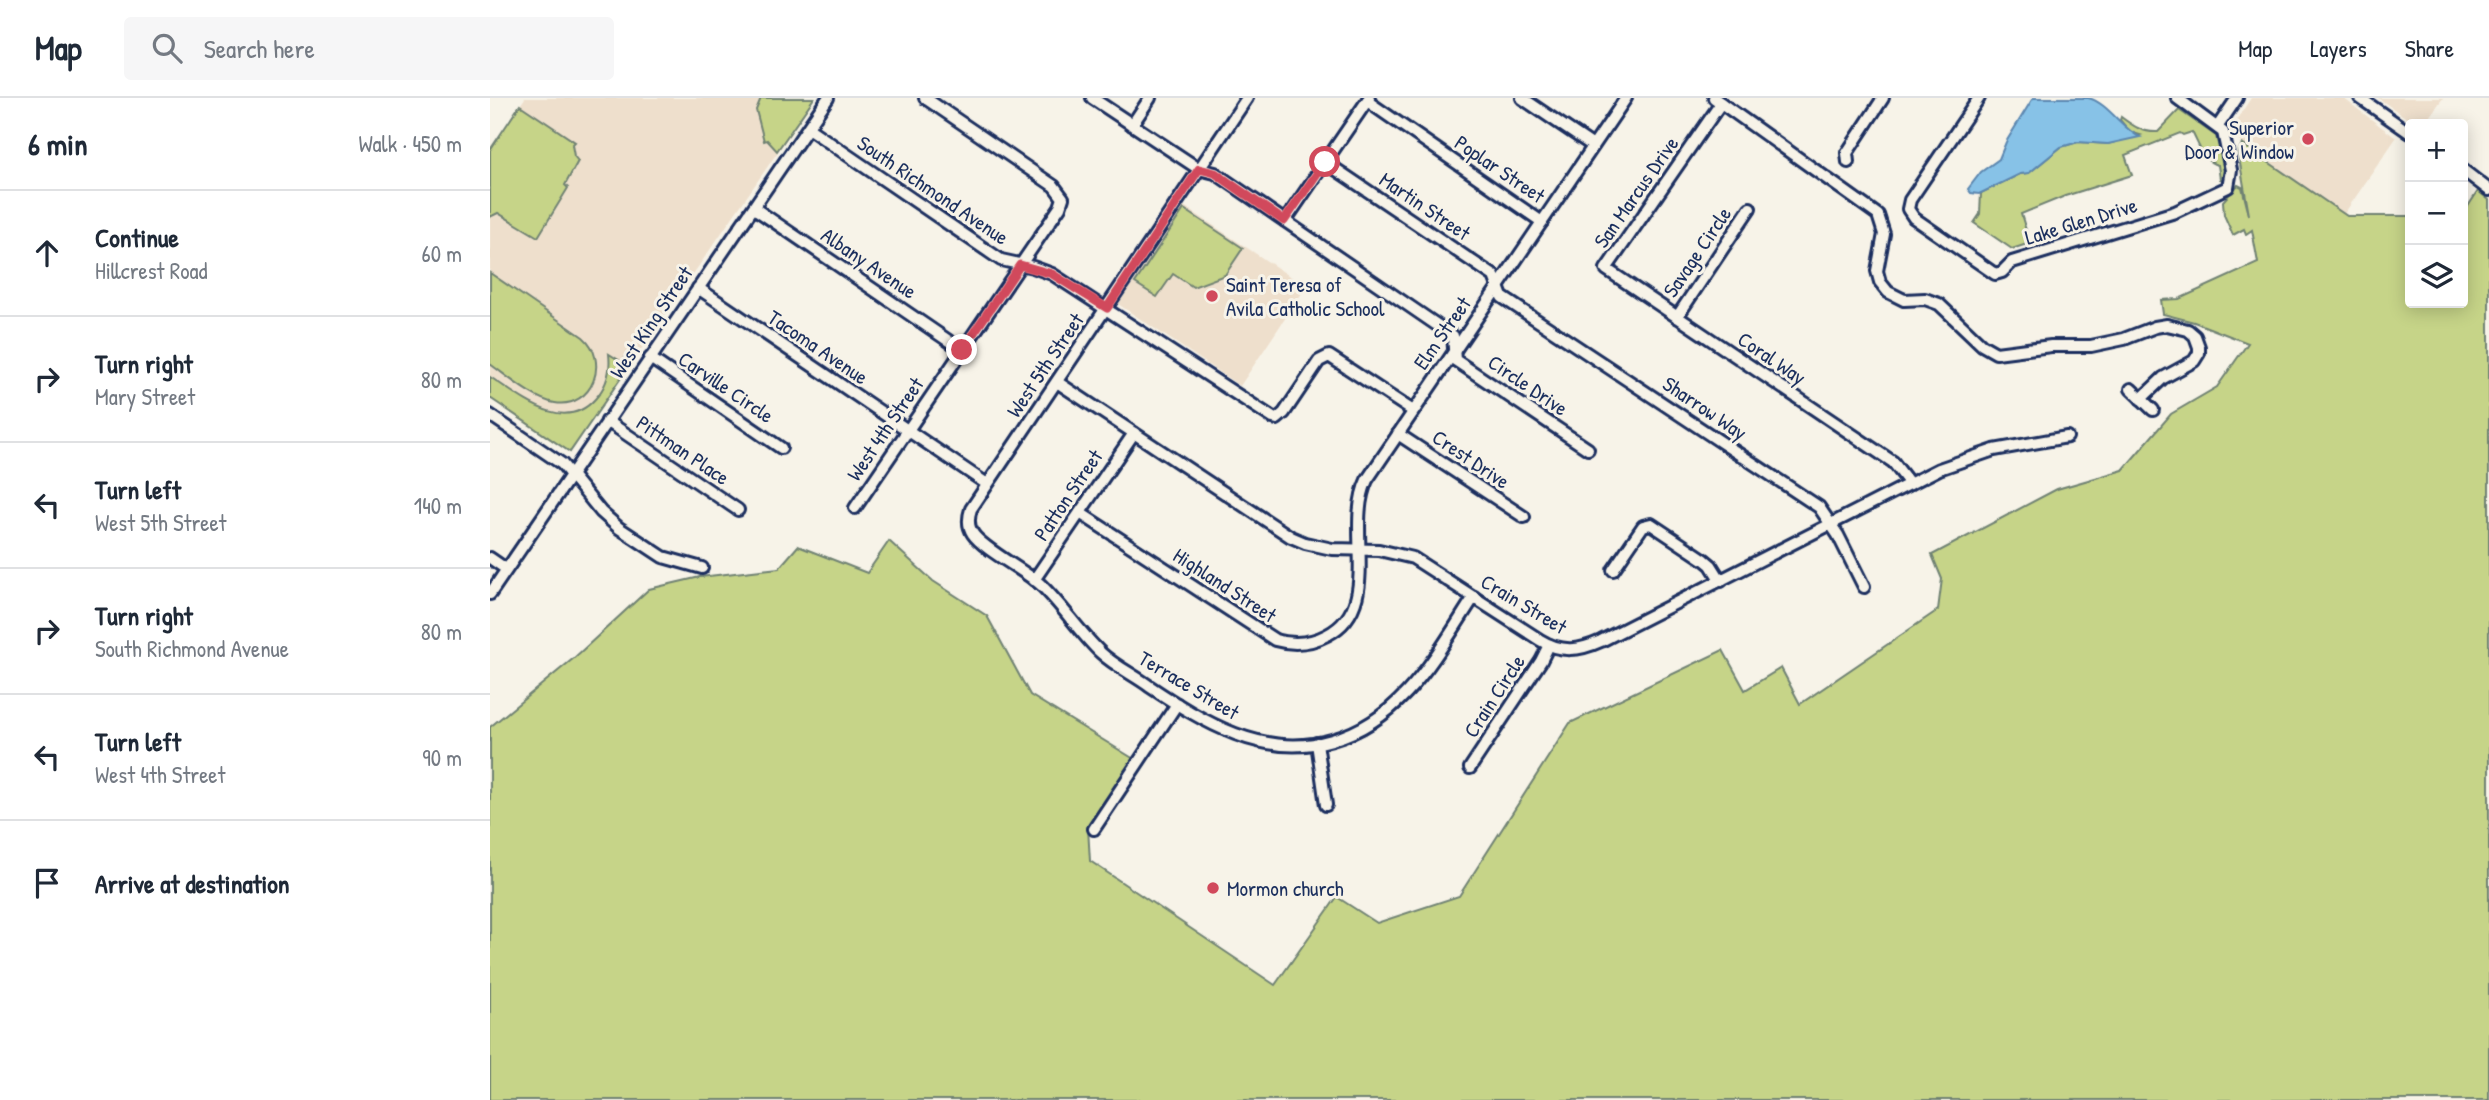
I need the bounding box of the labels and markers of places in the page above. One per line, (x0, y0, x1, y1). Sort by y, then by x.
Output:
place label: Superior Door & Window (2185, 113, 2294, 166)
marker: Superior Door & Window (2300, 131, 2316, 147)
place label: Saint Teresa of Avila Catholic School (1226, 270, 1385, 323)
marker: Saint Teresa of Avila Catholic School (1204, 288, 1220, 304)
place label: Mormon church (1227, 874, 1344, 903)
marker: Mormon church (1205, 880, 1221, 896)

